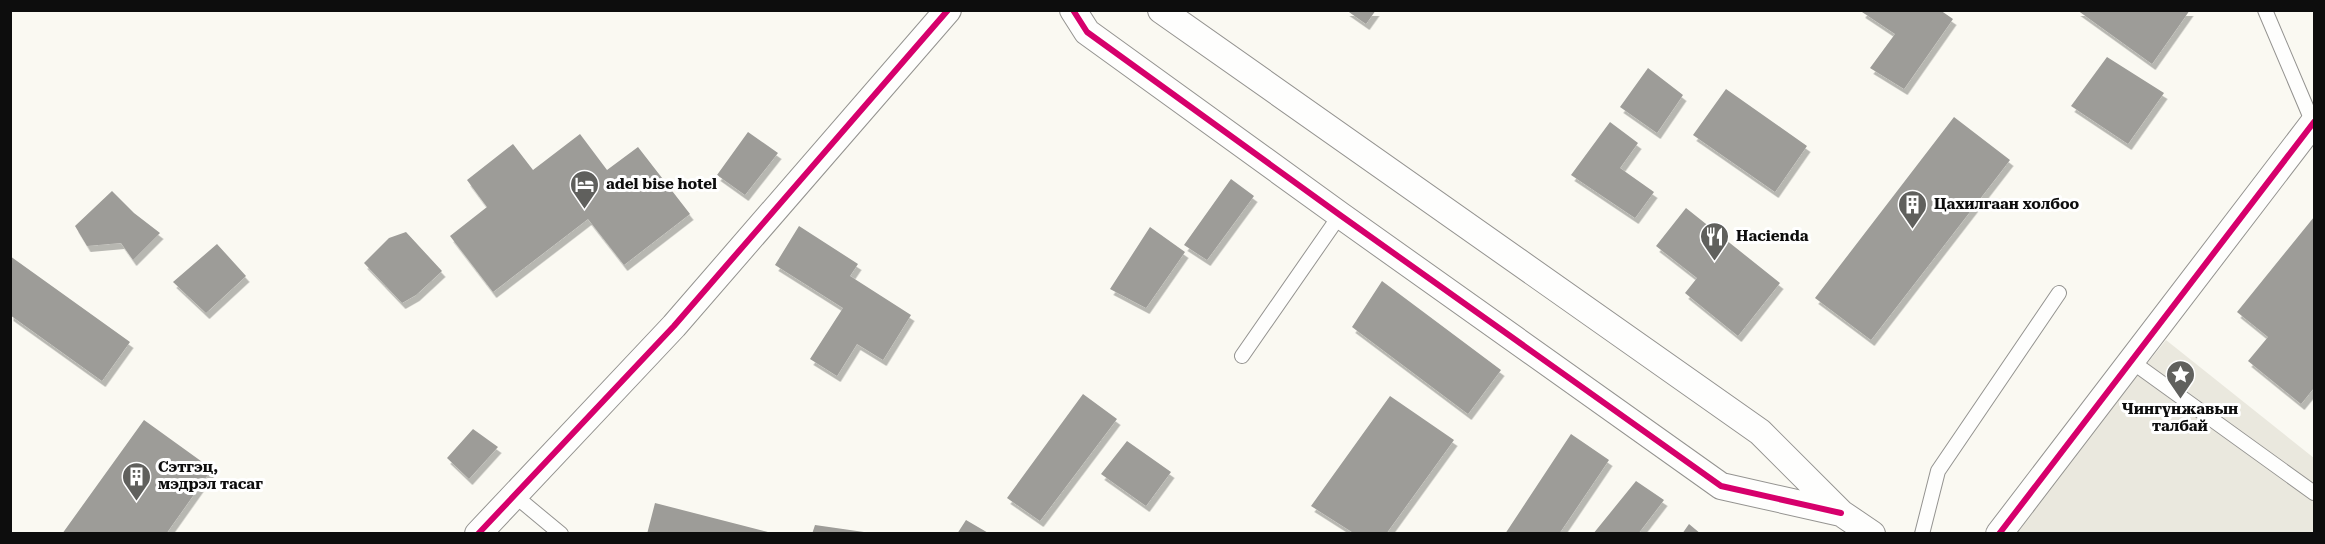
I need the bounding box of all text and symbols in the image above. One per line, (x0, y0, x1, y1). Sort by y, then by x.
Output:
hotel icon: adel bise hotel (569, 168, 601, 210)
place label: adel bise hotel (606, 175, 717, 193)
building icon: Цахилгаан холбоо (1897, 188, 1929, 230)
place label: Цахилгаан холбоо (1934, 195, 2080, 213)
restaurant icon: Hacienda (1699, 220, 1731, 262)
place label: Hacienda (1736, 227, 1809, 245)
place icon: Чингүнжавын талбай (2164, 358, 2196, 400)
place label: Чингүнжавын талбай (2122, 400, 2238, 435)
place label: Сэтгэц, мэдрэл тасаг (158, 458, 263, 493)
building icon: Сэтгэц, мэдрэл тасаг (121, 460, 153, 502)

